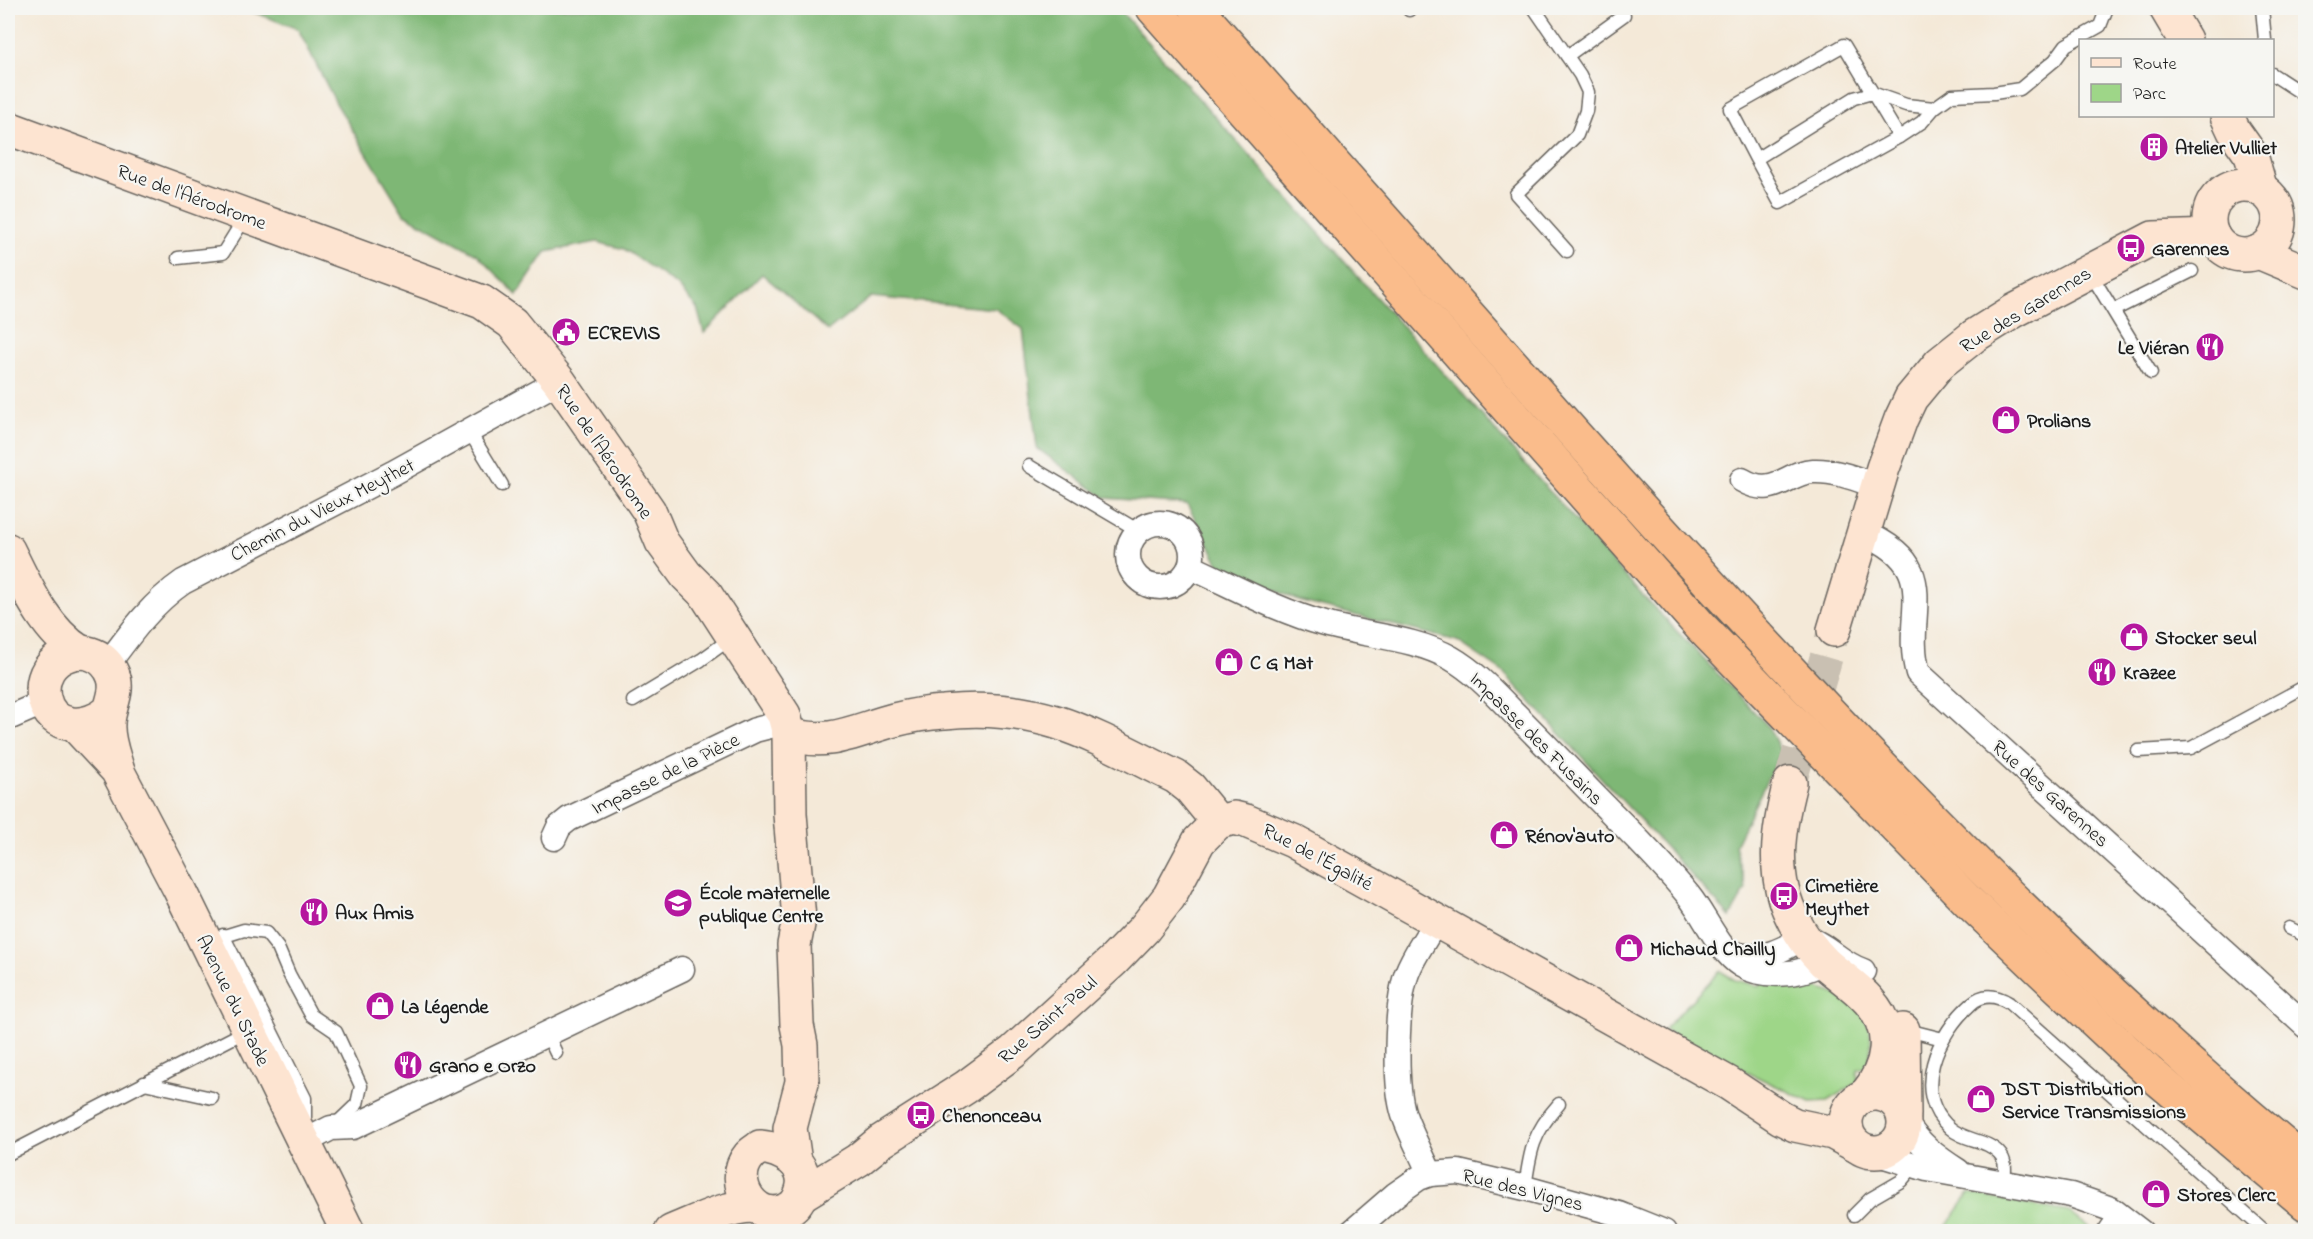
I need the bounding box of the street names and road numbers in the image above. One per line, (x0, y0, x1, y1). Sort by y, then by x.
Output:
street label: Rue de l'Aérodrome (112, 158, 270, 239)
street label: Rue des Garennes (1955, 260, 2098, 362)
street label: Rue de l'Aérodrome (547, 379, 659, 526)
street label: Chemin du Vieux Meythet (226, 452, 421, 570)
street label: Impasse des Fusains (1462, 666, 1609, 813)
street label: Impasse de la Pièce (587, 727, 745, 824)
street label: Rue des Garennes (1984, 734, 2114, 856)
street label: Rue de l'Égalité (1256, 817, 1377, 900)
street label: Avenue du Stade (187, 930, 276, 1072)
street label: Rue Saint-Paul (992, 969, 1105, 1072)
street label: Rue des Vignes (1459, 1162, 1586, 1221)

